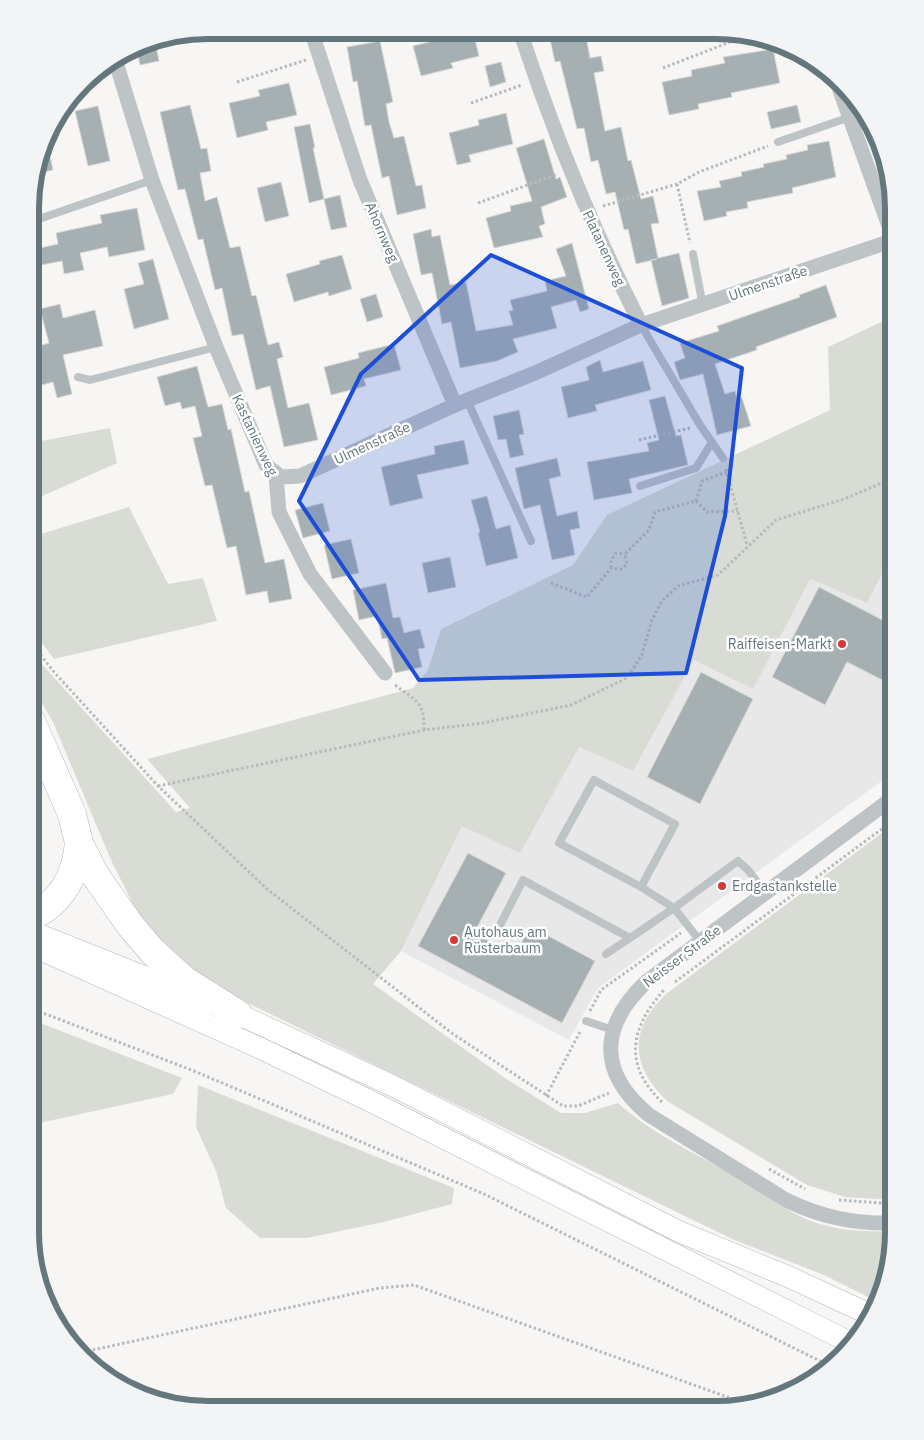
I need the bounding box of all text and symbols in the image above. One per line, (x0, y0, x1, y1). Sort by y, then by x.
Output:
street label: Ahornweg (361, 199, 403, 265)
street label: Platanenweg (579, 207, 630, 289)
street label: Ulmenstraße (726, 261, 810, 305)
street label: Kastanienweg (228, 391, 282, 479)
street label: Ulmenstraße (331, 417, 413, 468)
place label: Raiffeisen-Markt (728, 635, 832, 653)
marker: Raiffeisen-Markt (836, 638, 848, 650)
place label: Erdgastankstelle (732, 877, 837, 895)
marker: Erdgastankstelle (716, 880, 728, 892)
street label: Neisser Straße (639, 921, 725, 991)
place label: Autohaus am Rüsterbaum (464, 923, 547, 957)
marker: Autohaus am Rüsterbaum (448, 934, 460, 946)

